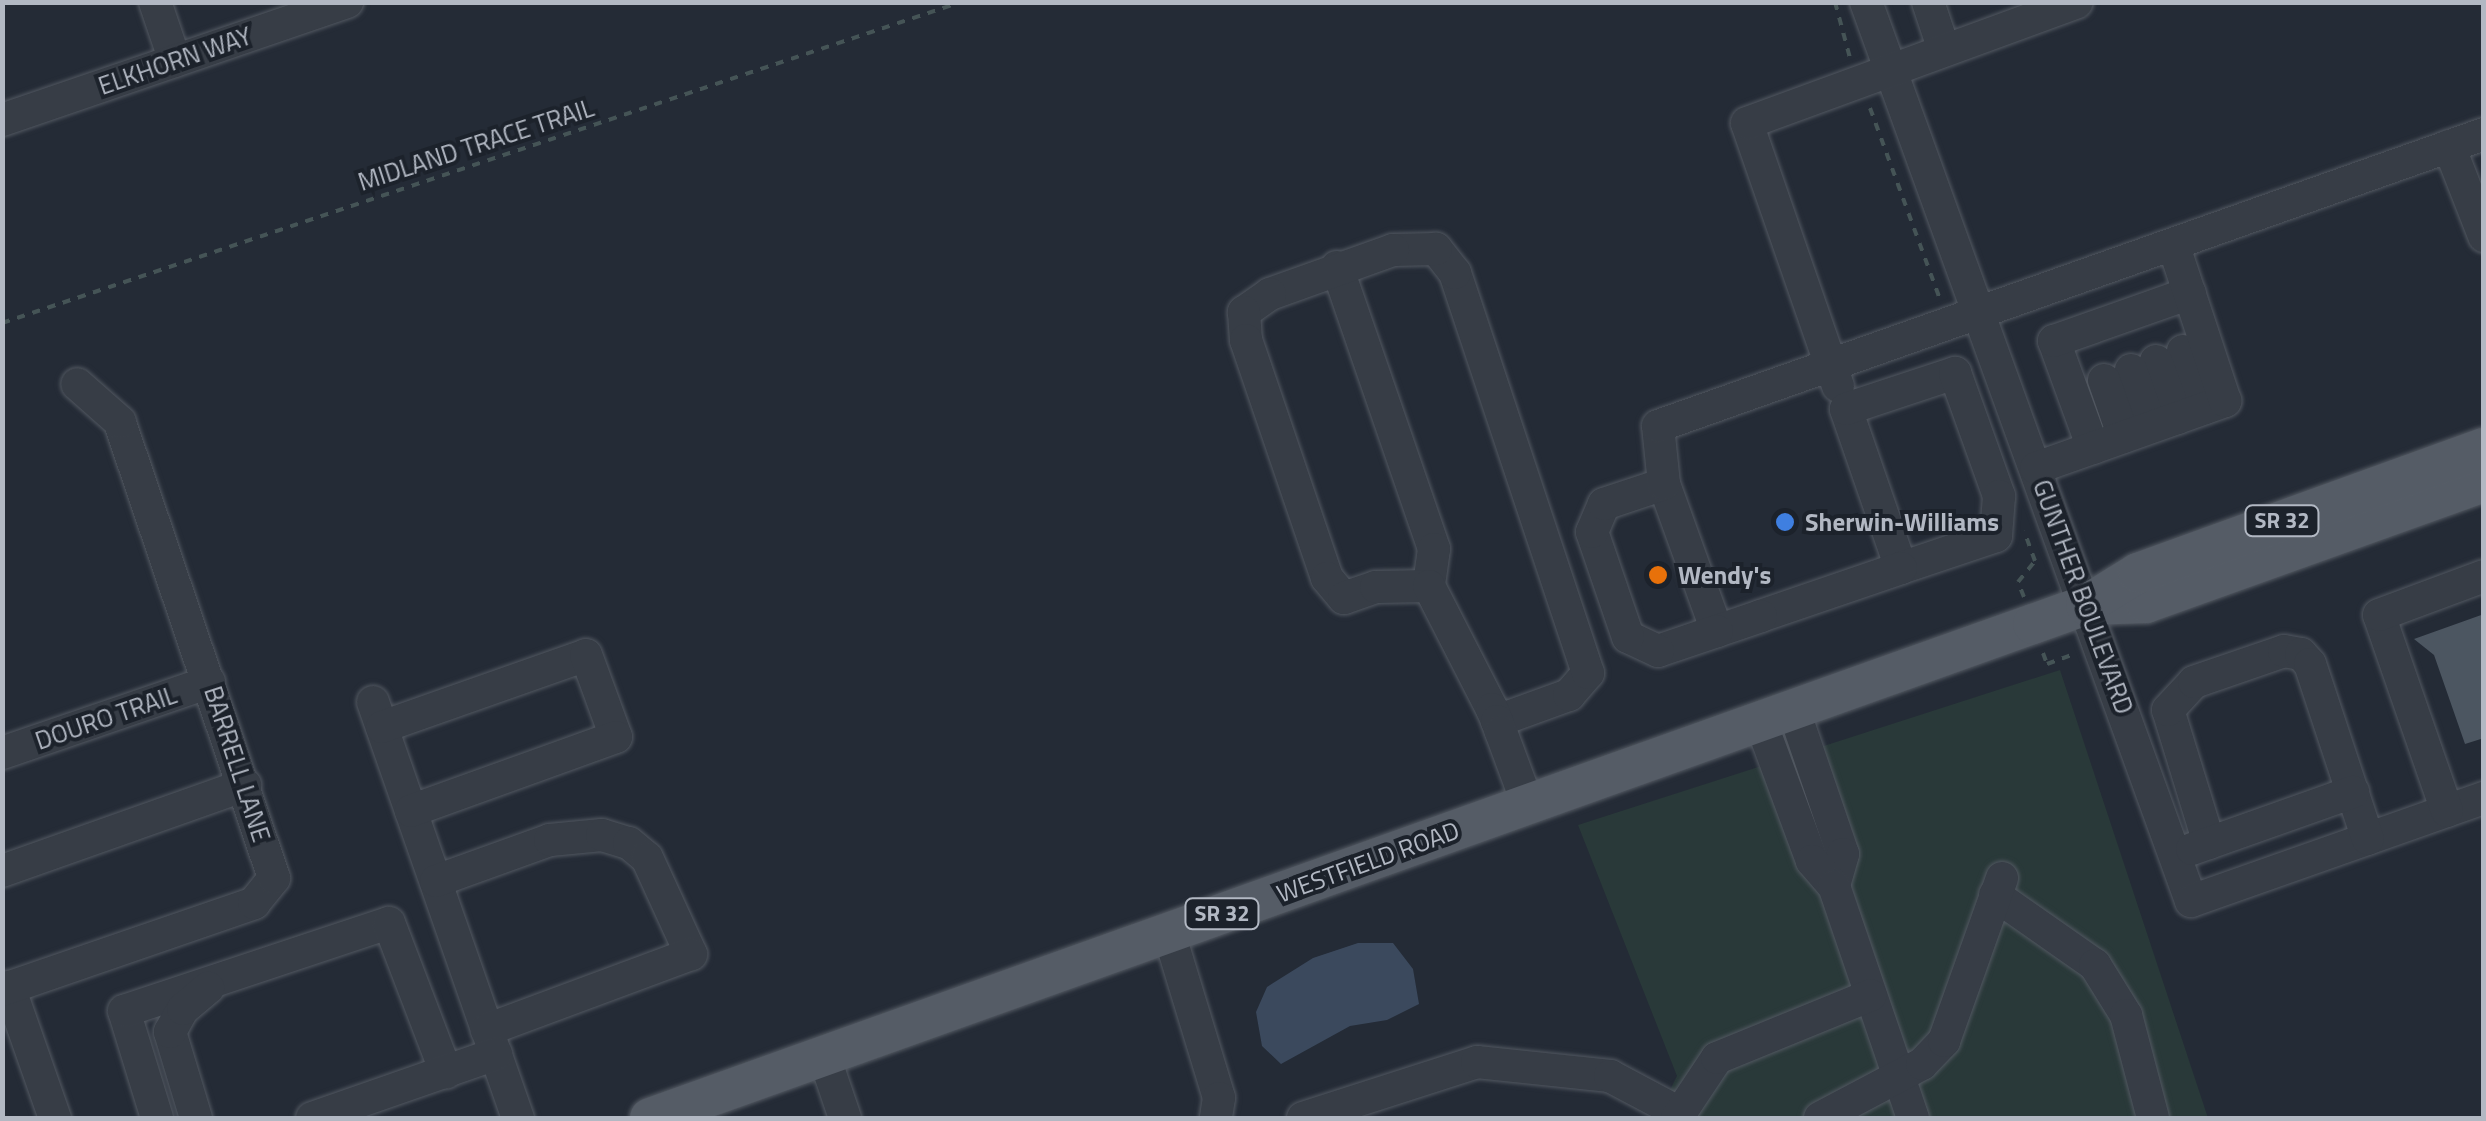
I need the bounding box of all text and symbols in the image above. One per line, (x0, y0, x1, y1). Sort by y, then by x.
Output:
street label: ELKHORN WAY (94, 21, 256, 101)
street label: MIDLAND TRACE TRAIL (354, 93, 598, 197)
street label: GUNTHER BOULEVARD (2027, 476, 2139, 718)
road number: SR 32 (2242, 504, 2322, 538)
place label: Sherwin-Williams (1805, 507, 1999, 537)
marker: Sherwin-Williams (1774, 511, 1796, 533)
place label: Wendy's (1678, 560, 1771, 590)
marker: Wendy's (1647, 564, 1669, 586)
street label: DOURO TRAIL (31, 680, 181, 756)
street label: BARRELL LANE (198, 682, 276, 846)
street label: WESTFIELD ROAD (1273, 815, 1463, 909)
road number: SR 32 (1182, 897, 1262, 931)

